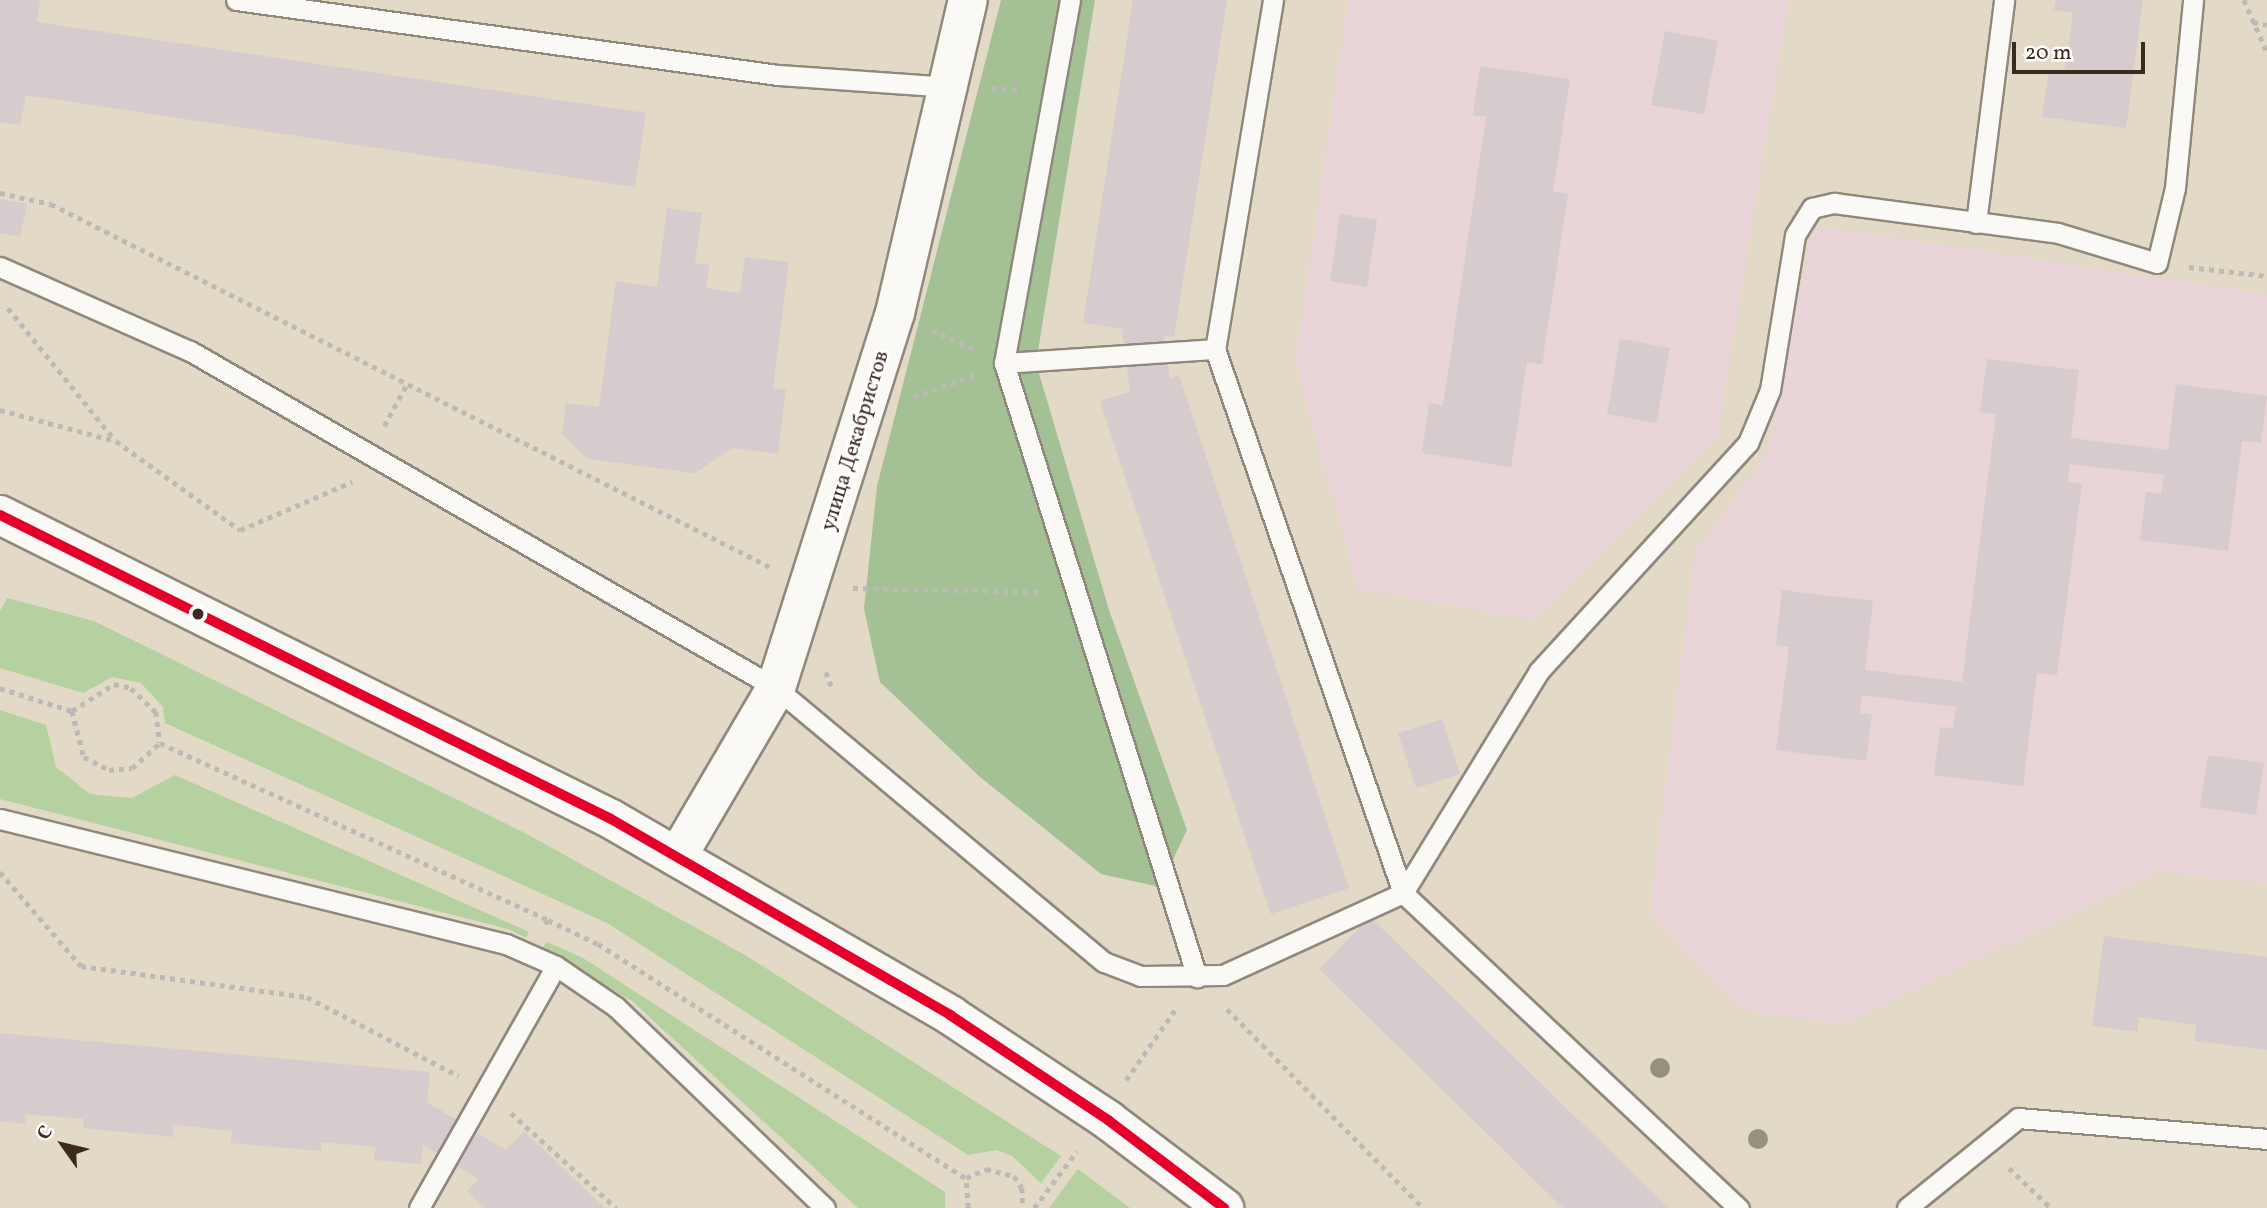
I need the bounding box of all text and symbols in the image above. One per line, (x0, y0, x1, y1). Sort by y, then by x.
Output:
scale bar (2015, 28, 2148, 72)
text: 20 m (2025, 39, 2071, 68)
street label: улица Декабристов (817, 348, 895, 534)
unlabelled marker (191, 607, 205, 621)
north arrow (28, 1110, 98, 1180)
text: С (31, 1121, 60, 1146)

